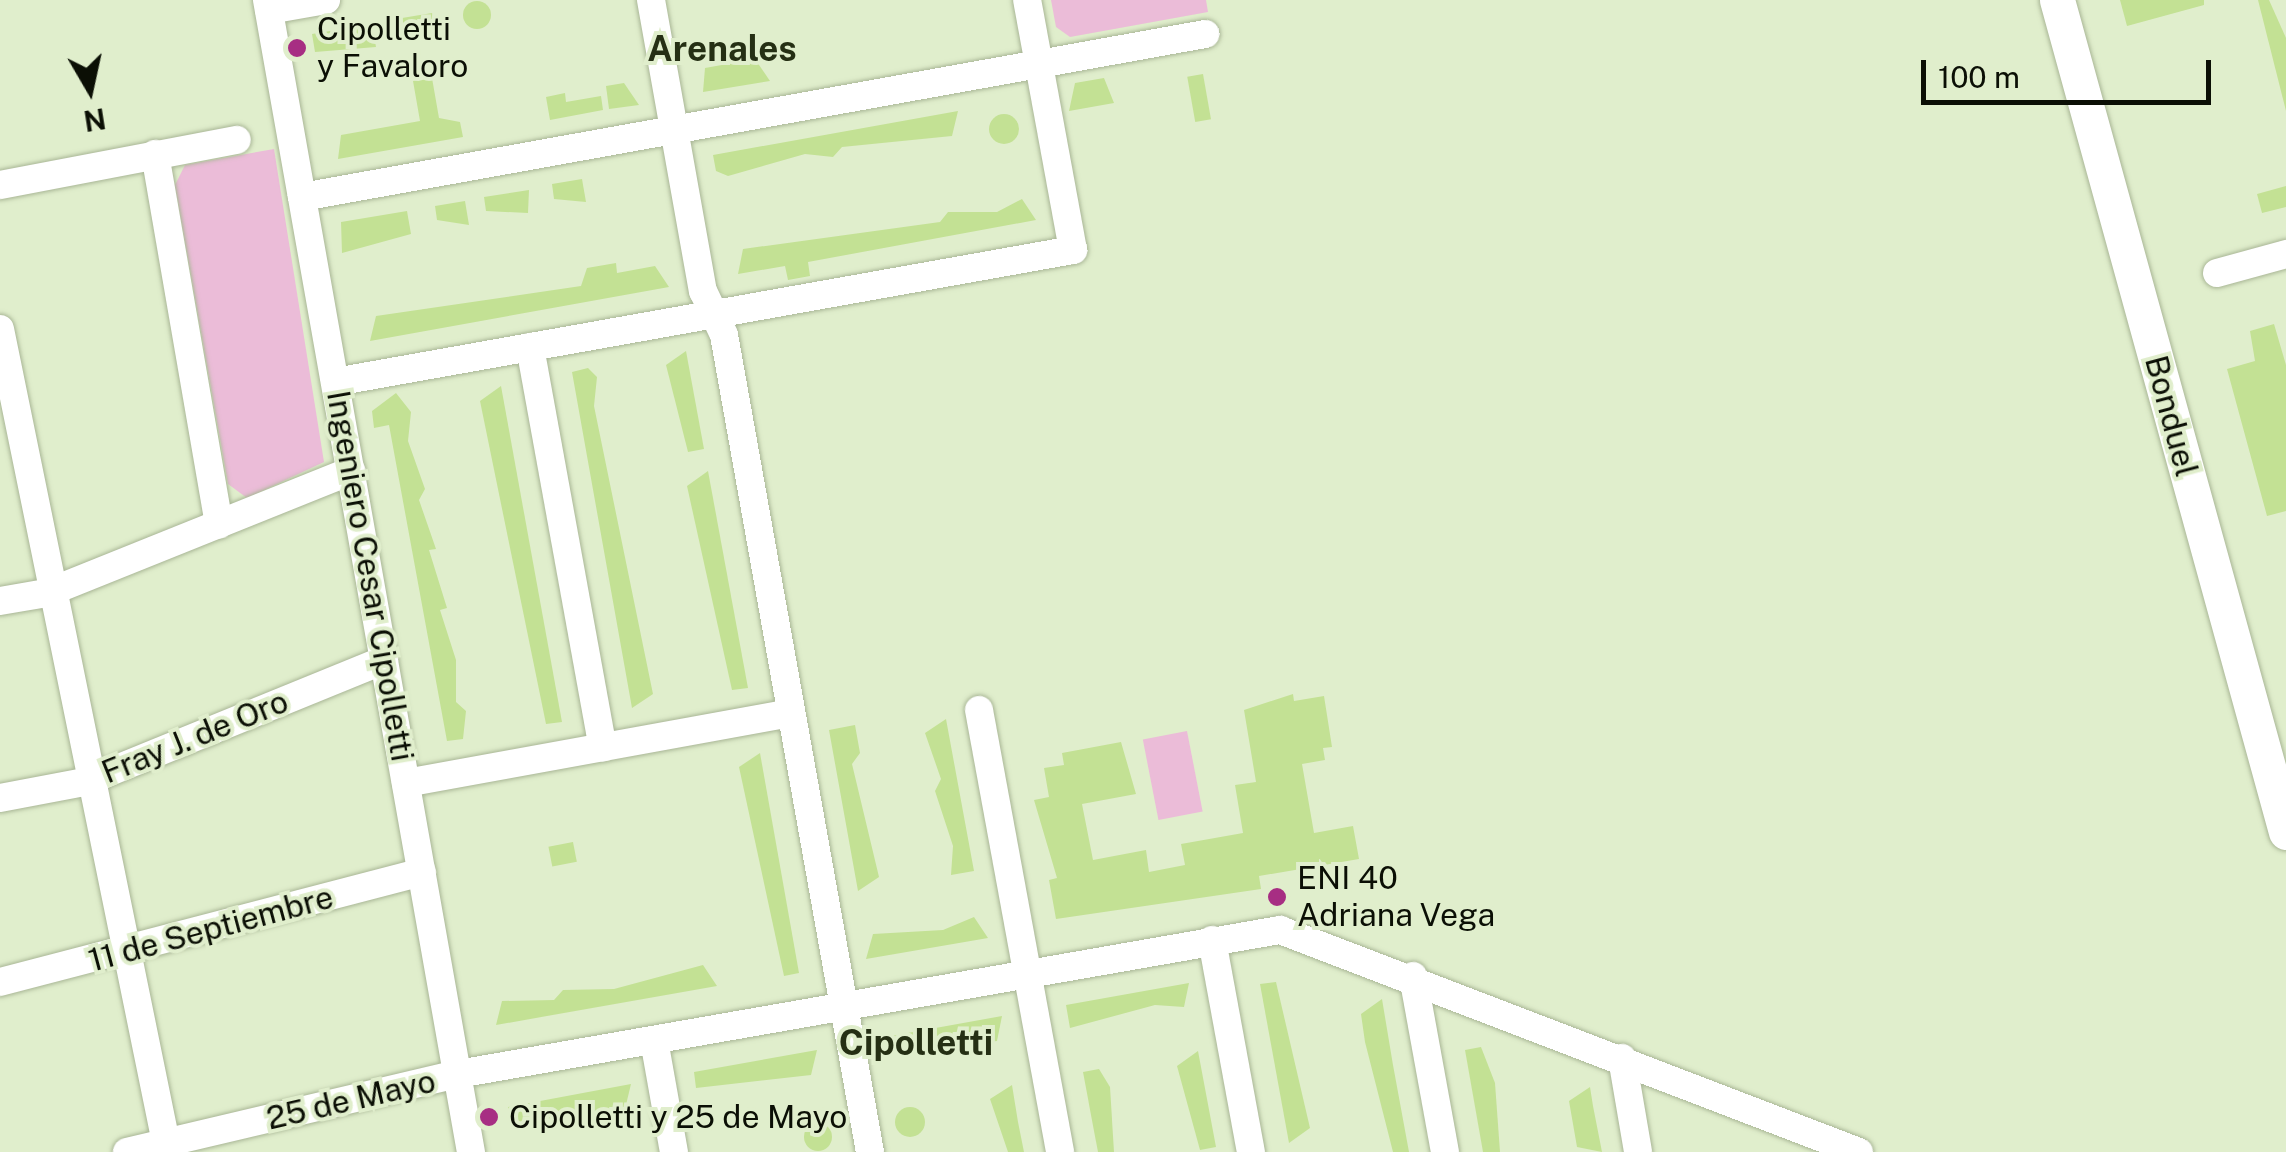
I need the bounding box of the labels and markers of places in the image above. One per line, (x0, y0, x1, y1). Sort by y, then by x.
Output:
place label: Cipolletti y Favaloro (317, 11, 469, 86)
marker: Cipolletti y Favaloro (286, 37, 308, 59)
place label: ENI 40 Adriana Vega (1297, 860, 1496, 935)
marker: ENI 40 Adriana Vega (1266, 886, 1288, 908)
place label: Cipolletti y 25 de Mayo (509, 1098, 848, 1136)
marker: Cipolletti y 25 de Mayo (478, 1106, 500, 1128)

